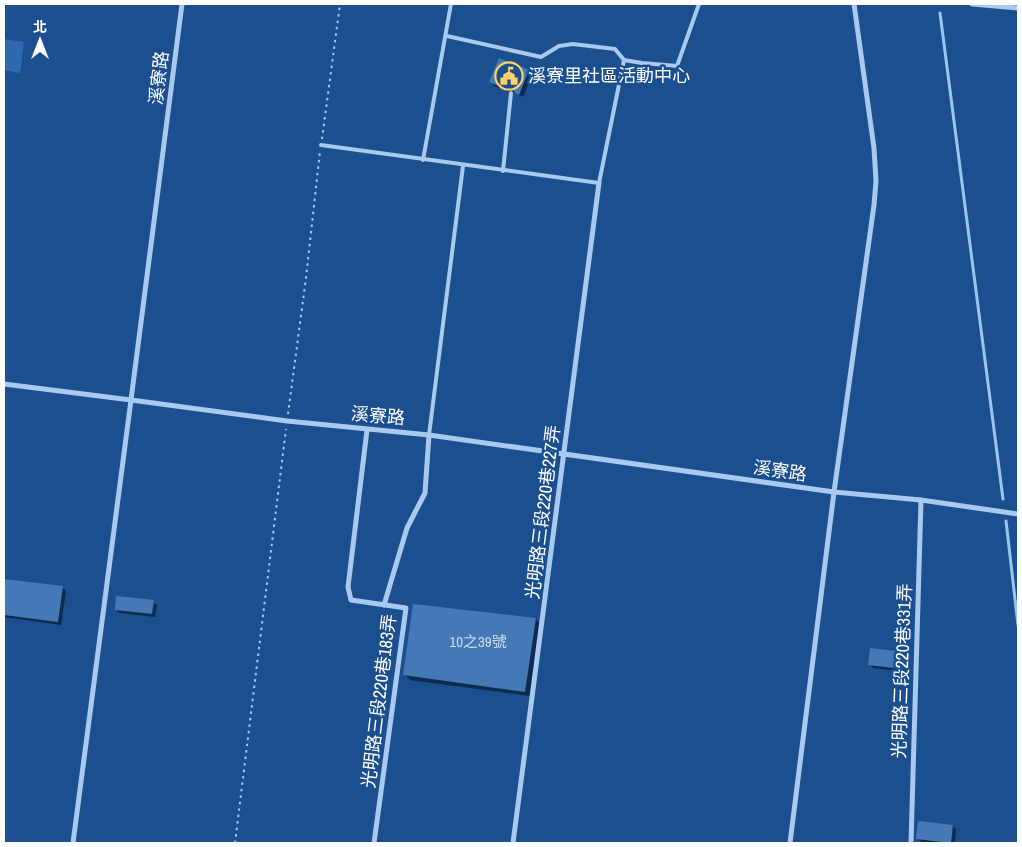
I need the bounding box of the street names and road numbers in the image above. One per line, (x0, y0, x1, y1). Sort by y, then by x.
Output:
street label: 溪寮路 (143, 50, 174, 106)
street label: 溪寮路 (350, 401, 406, 430)
street label: 光明路三段220巷227弄 (519, 423, 566, 600)
street label: 溪寮路 (752, 454, 809, 487)
street label: 光明路三段220巷331弄 (886, 583, 917, 759)
street label: 光明路三段220巷183弄 (355, 612, 402, 789)

